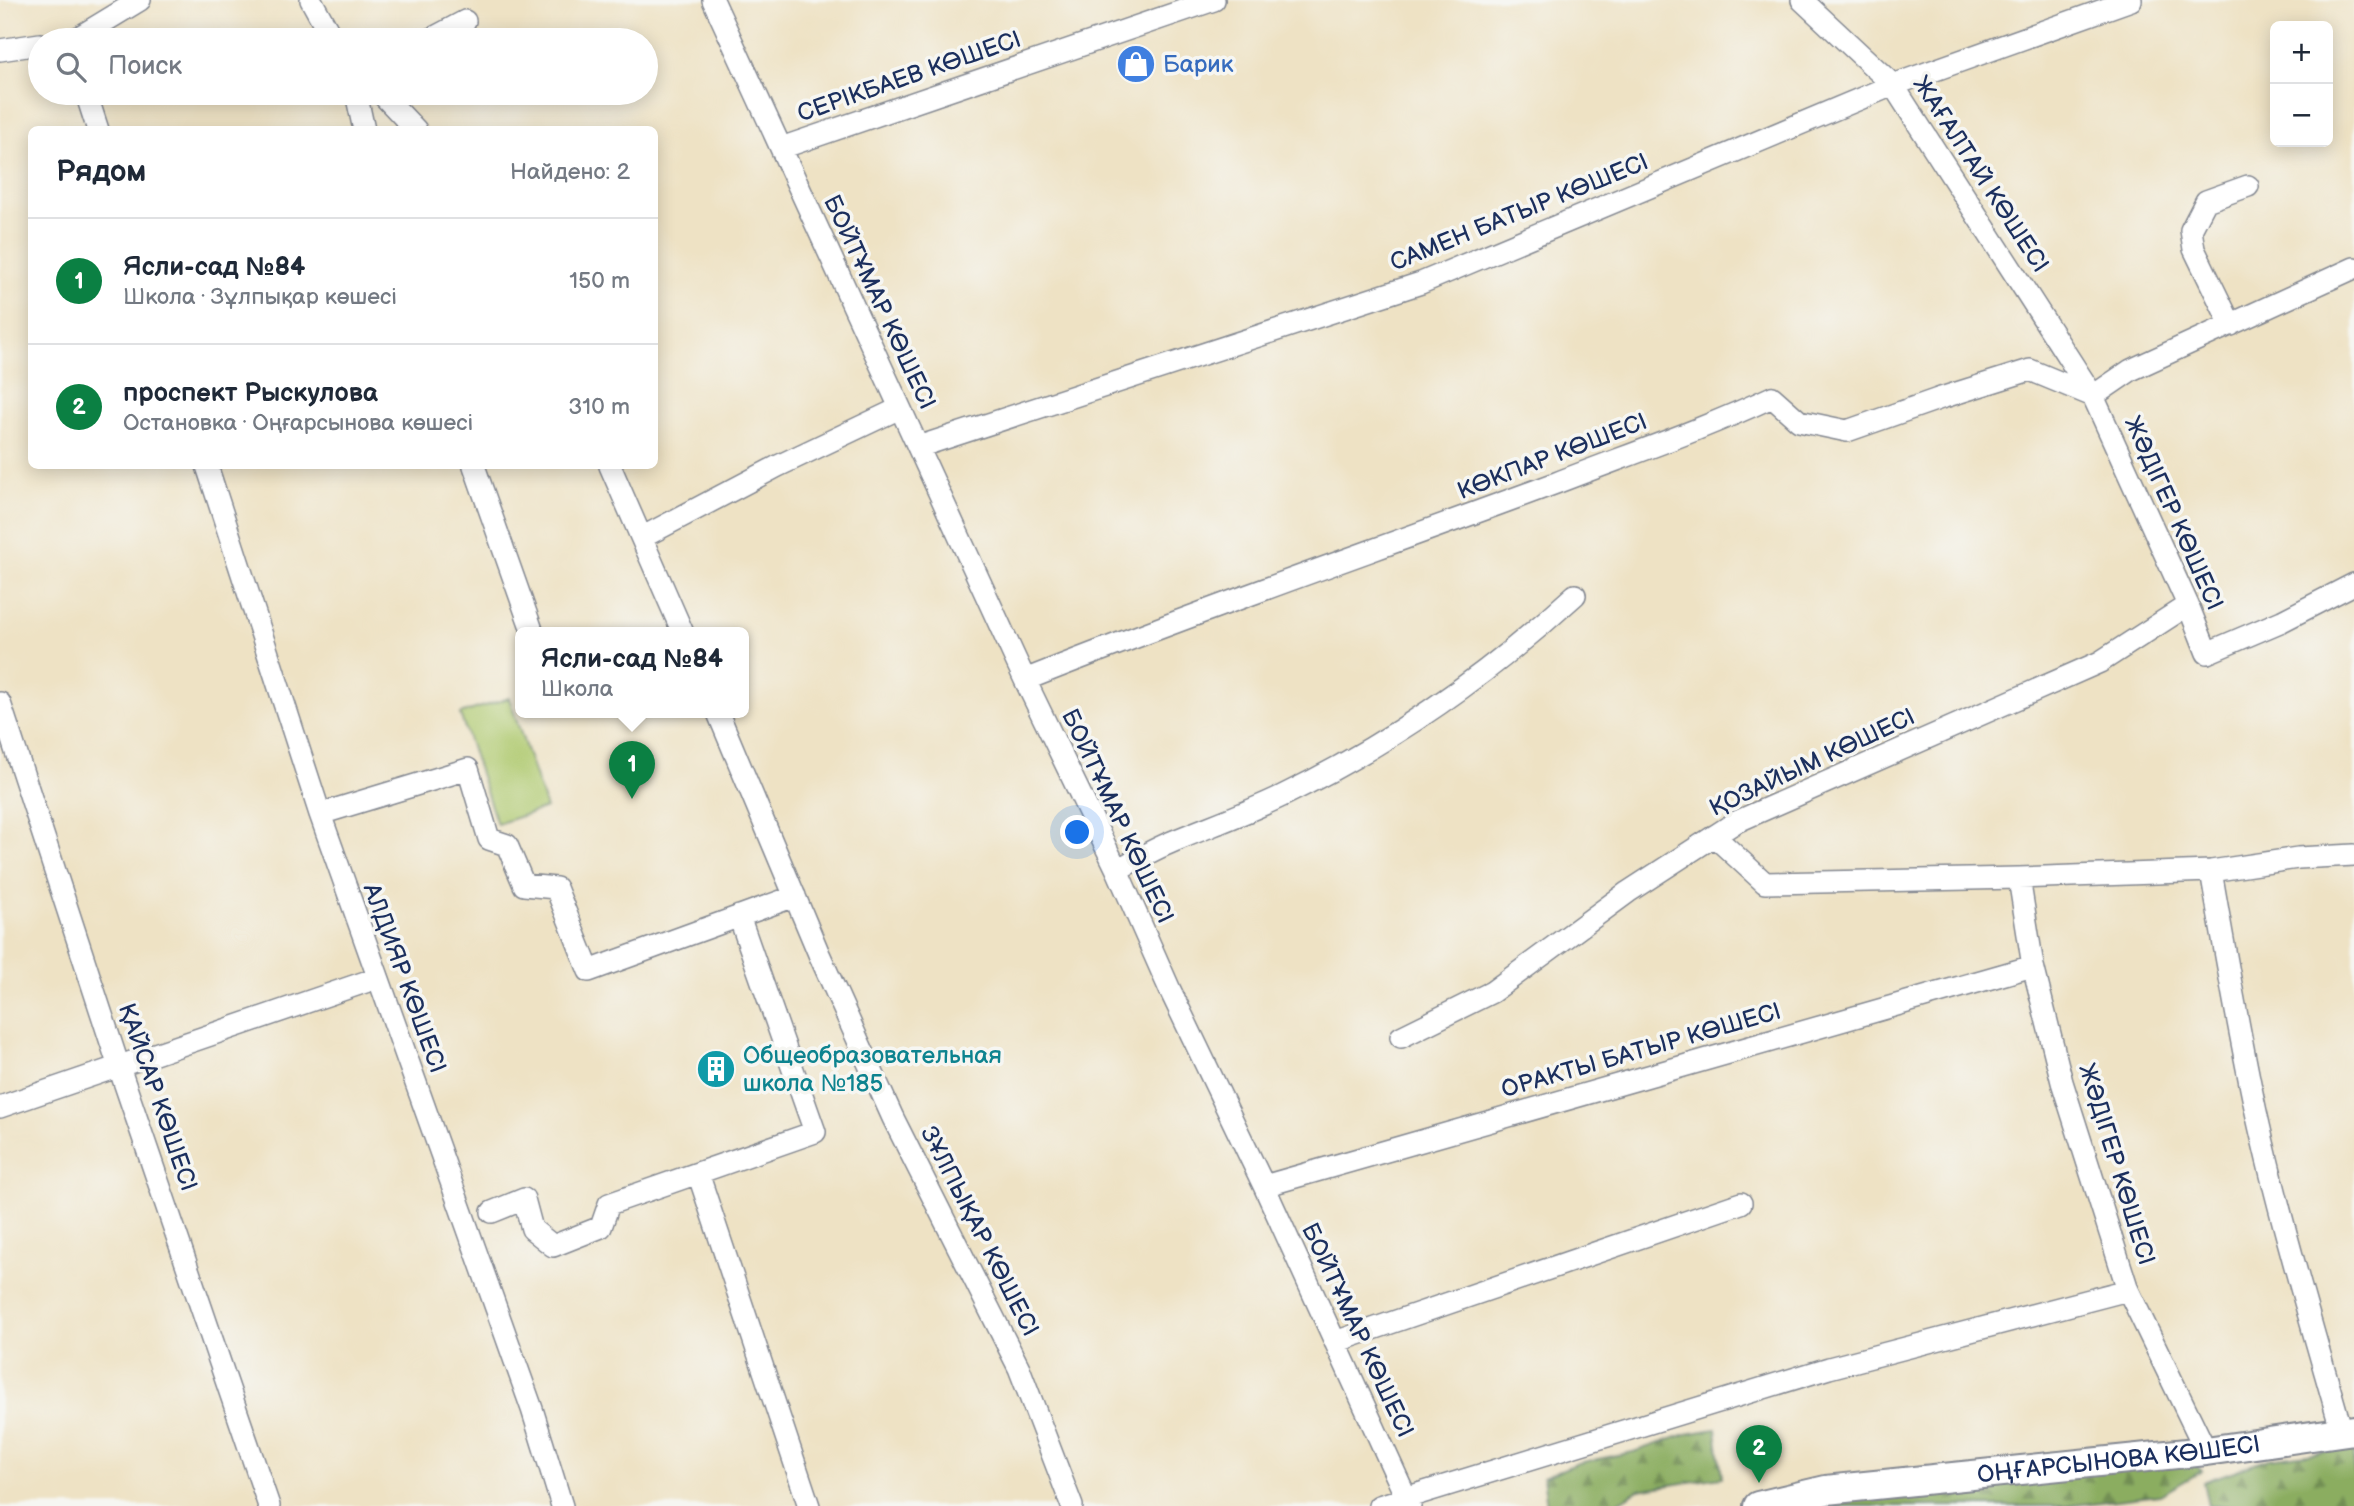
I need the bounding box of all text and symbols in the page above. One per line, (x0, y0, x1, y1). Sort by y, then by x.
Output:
map controls (2270, 21, 2333, 147)
button: + (2270, 21, 2333, 84)
street label: СЕРІКБАЕВ КӨШЕСІ (794, 25, 1025, 128)
search box (28, 28, 658, 105)
shop icon: Барик (1115, 43, 1157, 85)
icon: search (52, 48, 90, 86)
place label: Барик (1163, 50, 1234, 79)
text: Поиск (108, 51, 182, 82)
street label: ЖАҒАЛТАЙ КӨШЕСІ (1906, 71, 2055, 278)
button: − (2270, 84, 2333, 147)
street label: САМЕН БАТЫР КӨШЕСІ (1386, 147, 1652, 278)
text: Рядом (56, 154, 146, 190)
text: Найдено: 2 (510, 158, 630, 186)
street label: БОЙТҰМАР КӨШЕСІ (817, 191, 942, 414)
text: Ясли-сад №84 (123, 252, 305, 283)
text: 1 (74, 267, 84, 295)
text: 150 m (569, 267, 630, 295)
text: Школа · Зұлпықар көшесі (123, 283, 397, 311)
text: проспект Рыскулова (123, 378, 378, 409)
text: 2 (72, 393, 86, 421)
text: 310 m (568, 393, 630, 421)
street label: КӨКПАР КӨШЕСІ (1453, 407, 1651, 506)
text: Остановка · Оңғарсынова көшесі (123, 409, 473, 437)
street label: ЖӘДІГЕР КӨШЕСІ (2118, 412, 2229, 615)
popup (515, 627, 749, 718)
text: Ясли-сад №84 (541, 644, 723, 675)
text: Школа (541, 675, 613, 703)
street label: ҚОЗАЙЫМ КӨШЕСІ (1705, 702, 1919, 823)
street label: БОЙТҰМАР КӨШЕСІ (1055, 705, 1180, 928)
pin: 1 (609, 741, 655, 799)
your location (1060, 815, 1094, 849)
street label: АЛДИЯР КӨШЕСІ (356, 879, 452, 1077)
street label: ОРАКТЫ БАТЫР КӨШЕСІ (1498, 997, 1784, 1104)
street label: ҚАЙСАР КӨШЕСІ (112, 1000, 203, 1195)
place label: Общеобразовательная школа №185 (743, 1041, 1002, 1098)
building icon: Общеобразовательная школа №185 (695, 1048, 737, 1090)
street label: ЖӘДІГЕР КӨШЕСІ (2072, 1060, 2161, 1268)
street label: ЗҰЛПЫҚАР КӨШЕСІ (914, 1122, 1045, 1341)
street label: БОЙТҰМАР КӨШЕСІ (1295, 1219, 1420, 1442)
pin: 2 (1736, 1425, 1782, 1483)
street label: ОҢҒАРСЫНОВА КӨШЕСІ (1976, 1430, 2262, 1489)

